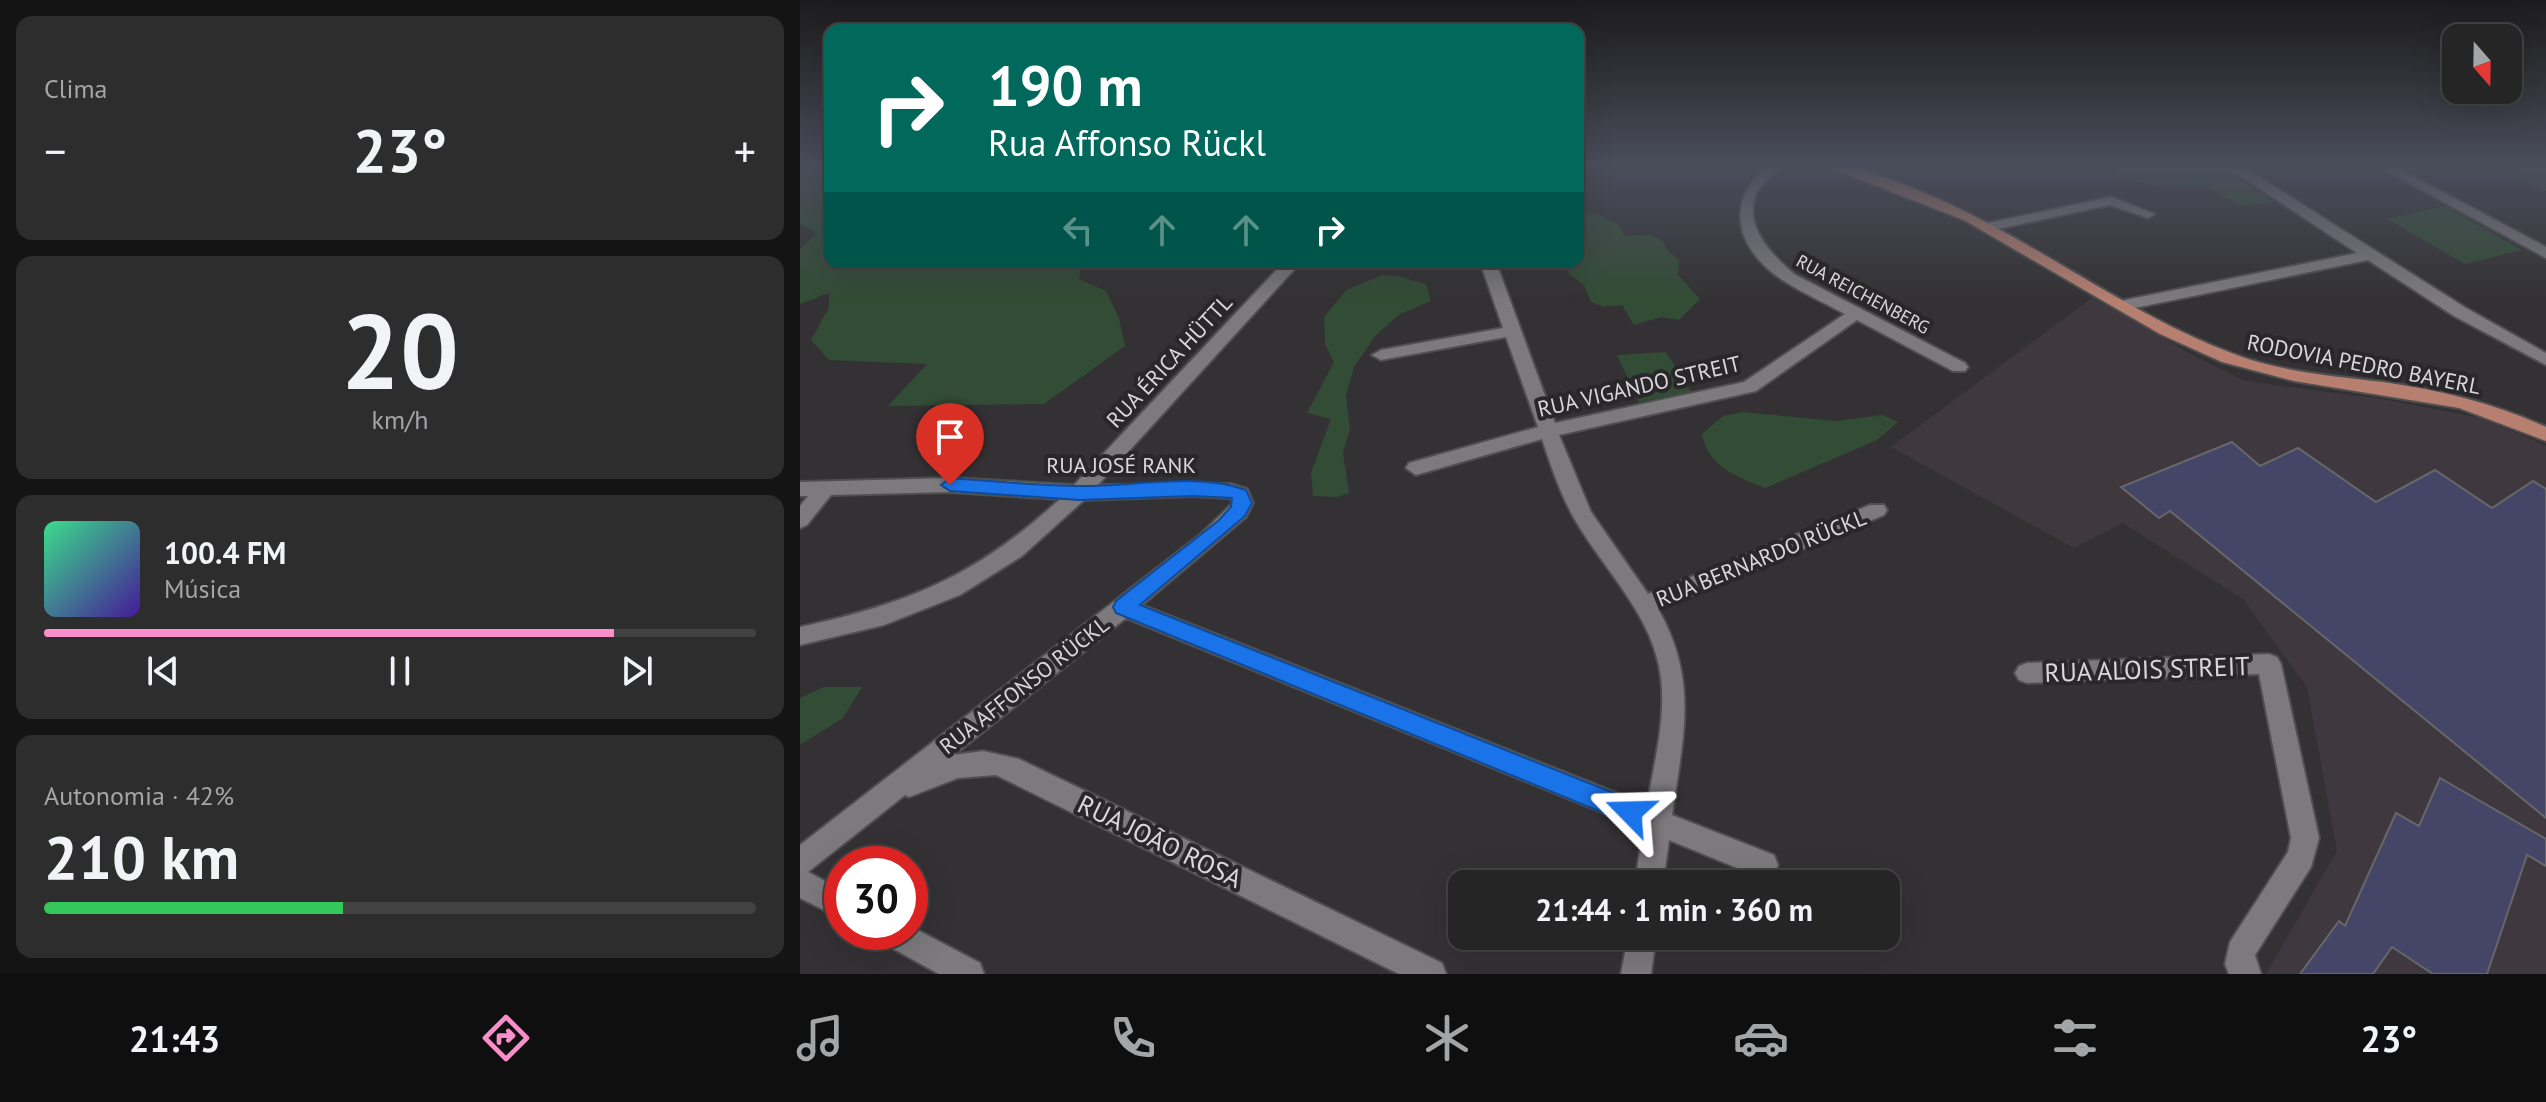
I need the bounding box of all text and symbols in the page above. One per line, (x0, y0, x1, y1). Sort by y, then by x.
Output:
north arrow (2442, 24, 2522, 104)
map controls (2442, 24, 2522, 104)
text: 190 m (988, 49, 1143, 121)
icon: right (856, 56, 960, 160)
text: Clima (44, 72, 107, 105)
text: 23° (353, 111, 447, 189)
text: Rua Affonso Rückl (988, 119, 1266, 166)
text: − (44, 122, 66, 179)
text: + (734, 122, 756, 179)
icon: left (1056, 208, 1100, 252)
icon: ahead (1140, 208, 1184, 252)
icon: ahead (1224, 208, 1268, 252)
icon: right (1308, 208, 1352, 252)
street label: RUA REICHENBERG (1792, 249, 1934, 339)
text: 20 (341, 283, 459, 418)
street label: RUA ÉRICA HÜTTL (1100, 289, 1238, 433)
street label: RODOVIA PEDRO BAYERL (2245, 328, 2483, 400)
street label: RUA VIGANDO STREIT (1535, 349, 1743, 423)
text: km/h (372, 403, 429, 436)
pin (916, 403, 984, 485)
icon: arrive (928, 415, 972, 459)
street label: RUA JOSÉ RANK (1046, 451, 1196, 479)
street label: RUA BERNARDO RÜCKL (1652, 503, 1870, 613)
text: 100.4 FM (164, 533, 286, 572)
text: Música (164, 572, 241, 605)
street label: RUA AFFONSO RÜCKL (934, 610, 1114, 760)
icon: previous (141, 649, 185, 693)
icon: pause (378, 649, 422, 693)
icon: next (615, 649, 659, 693)
street label: RUA ALOIS STREIT (2044, 649, 2250, 689)
position arrow (1588, 770, 1672, 854)
text: Autonomia · 42% (44, 779, 234, 812)
street label: RUA JOÃO ROSA (1072, 787, 1248, 895)
text: 210 km (44, 818, 239, 896)
speed limit sign: 30 (824, 846, 928, 950)
text: 21:44 · 1 min · 360 m (1535, 890, 1813, 929)
icon: directions (478, 1010, 534, 1066)
icon: music (792, 1010, 848, 1066)
icon: phone (1105, 1010, 1161, 1066)
icon: climate (1419, 1010, 1475, 1066)
icon: car (1733, 1010, 1789, 1066)
icon: filters (2047, 1010, 2103, 1066)
text: 21:43 (129, 1015, 220, 1062)
text: 23° (2360, 1015, 2417, 1062)

